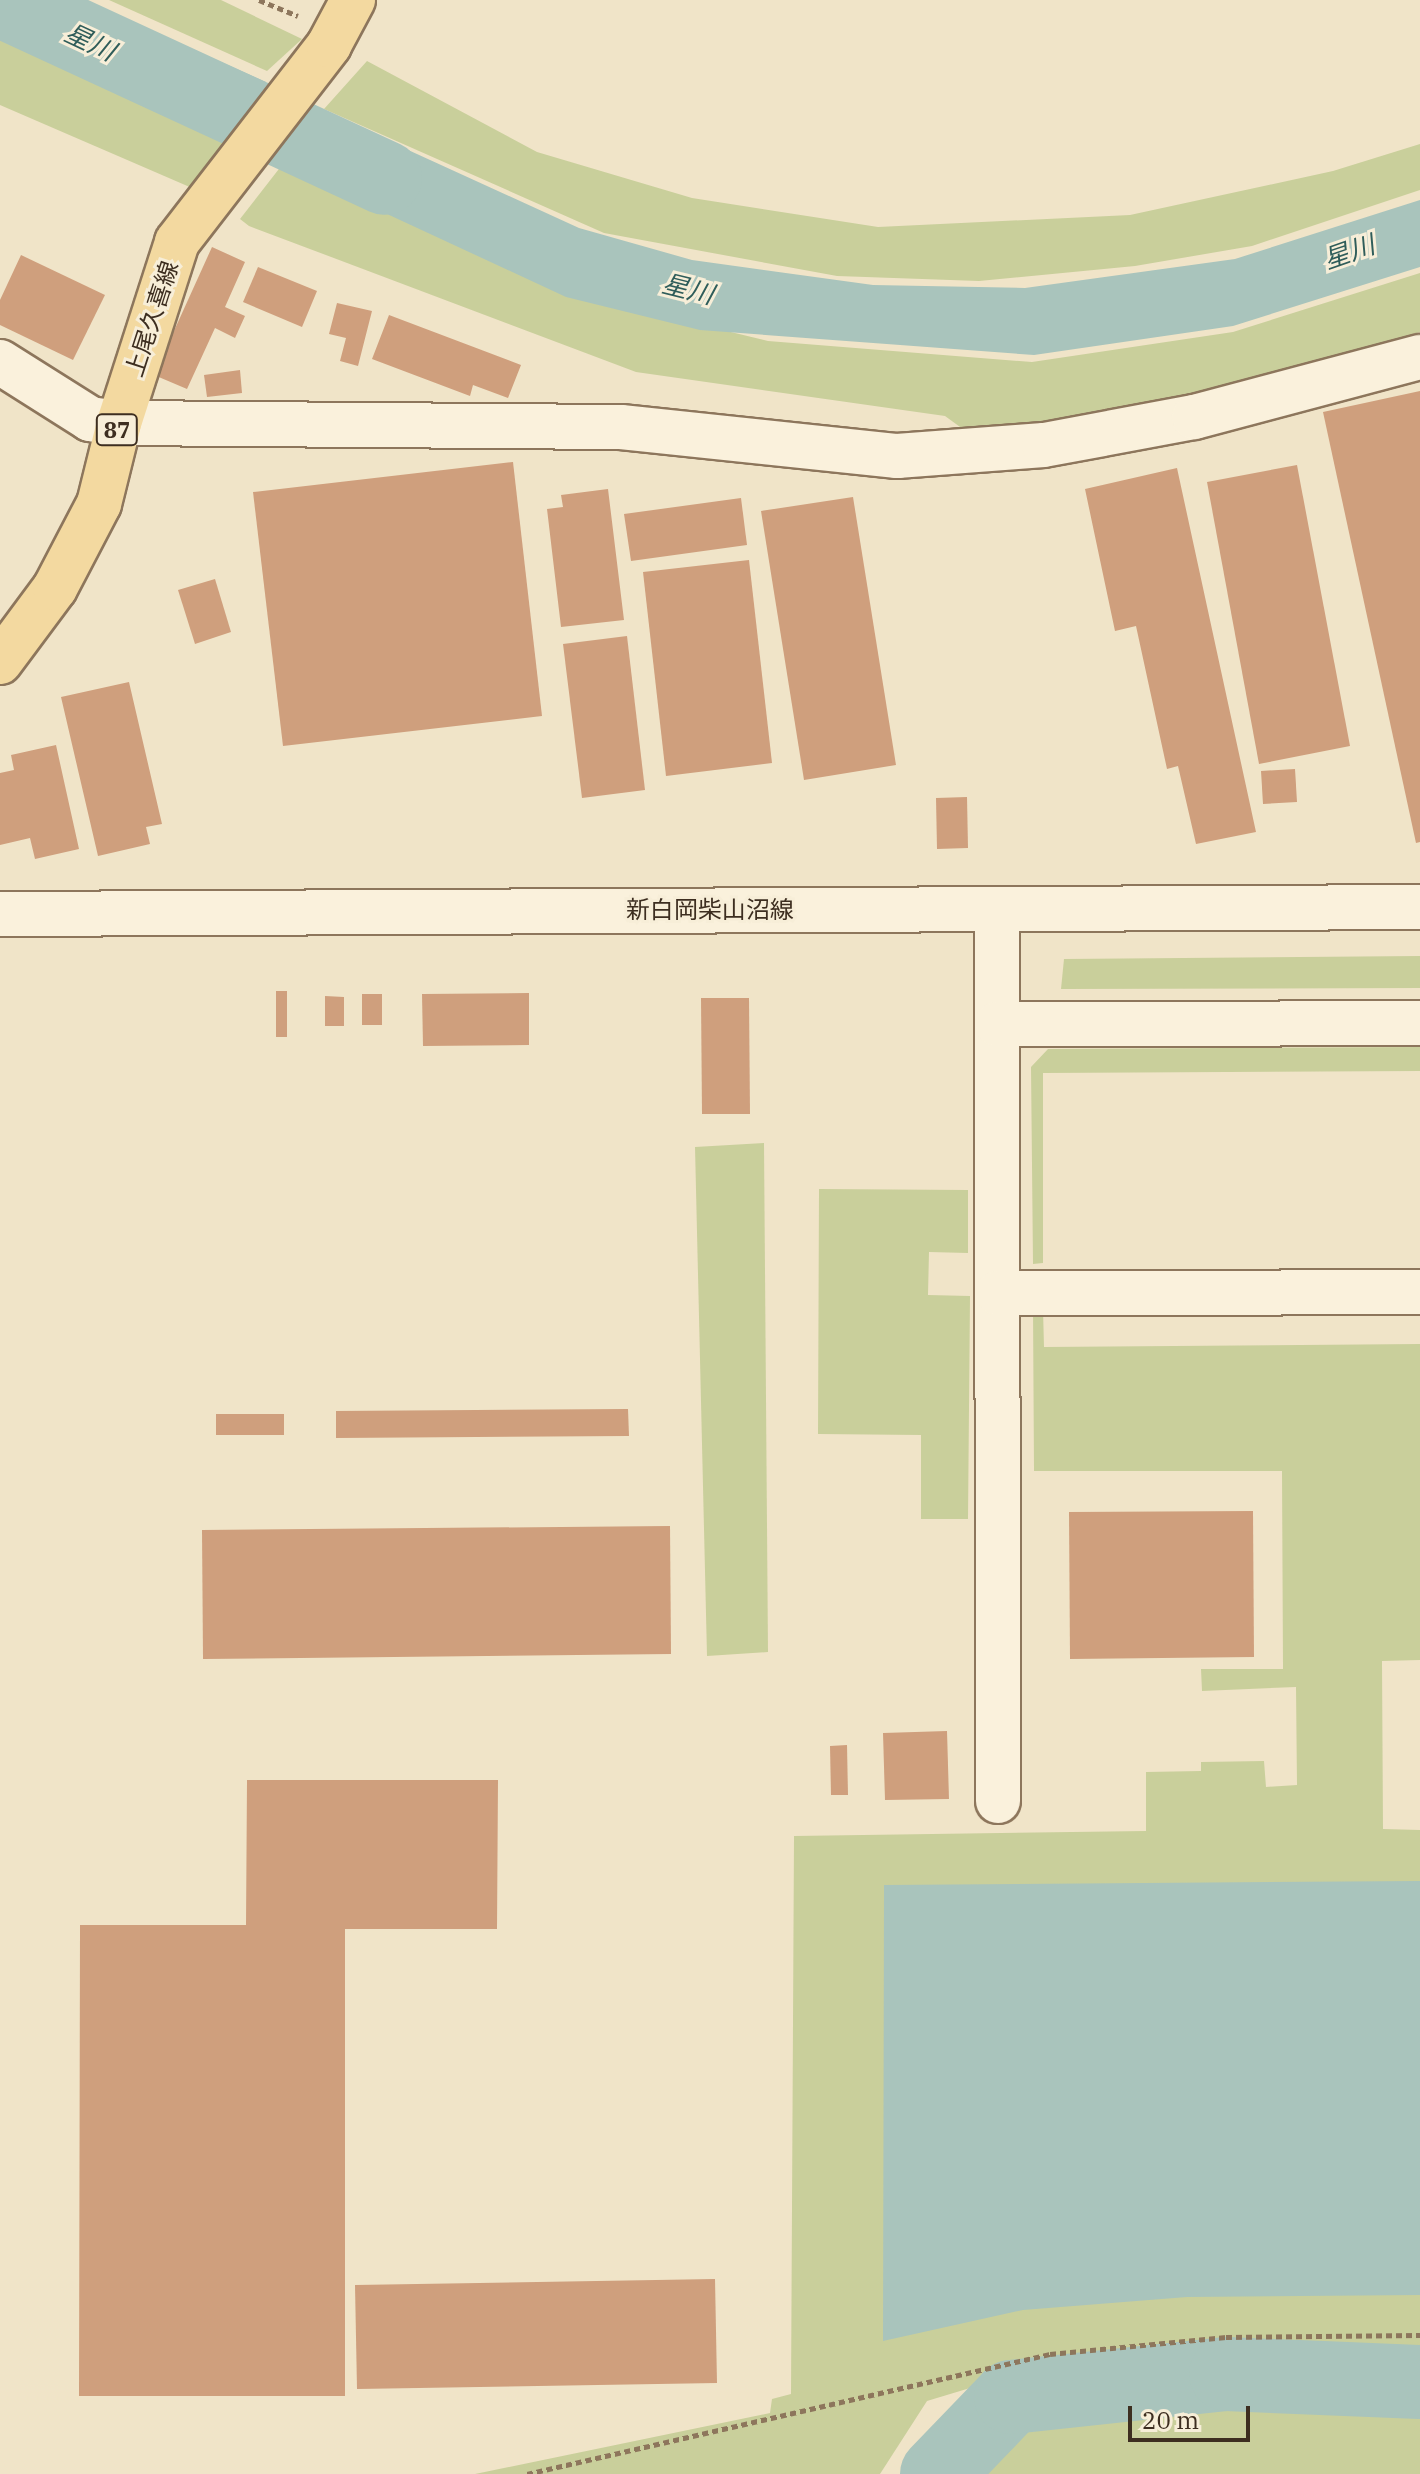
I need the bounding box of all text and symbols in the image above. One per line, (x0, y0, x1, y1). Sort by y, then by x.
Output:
water label: 星川 (60, 17, 120, 67)
water label: 星川 (1319, 229, 1379, 275)
street label: 上尾久喜線 (120, 257, 184, 381)
water label: 星川 (659, 268, 717, 310)
road number: 87 (95, 412, 139, 448)
street label: 新白岡柴山沼線 (626, 896, 794, 924)
scale bar (1132, 2390, 1254, 2440)
text: 20 m (1142, 2404, 1199, 2436)

